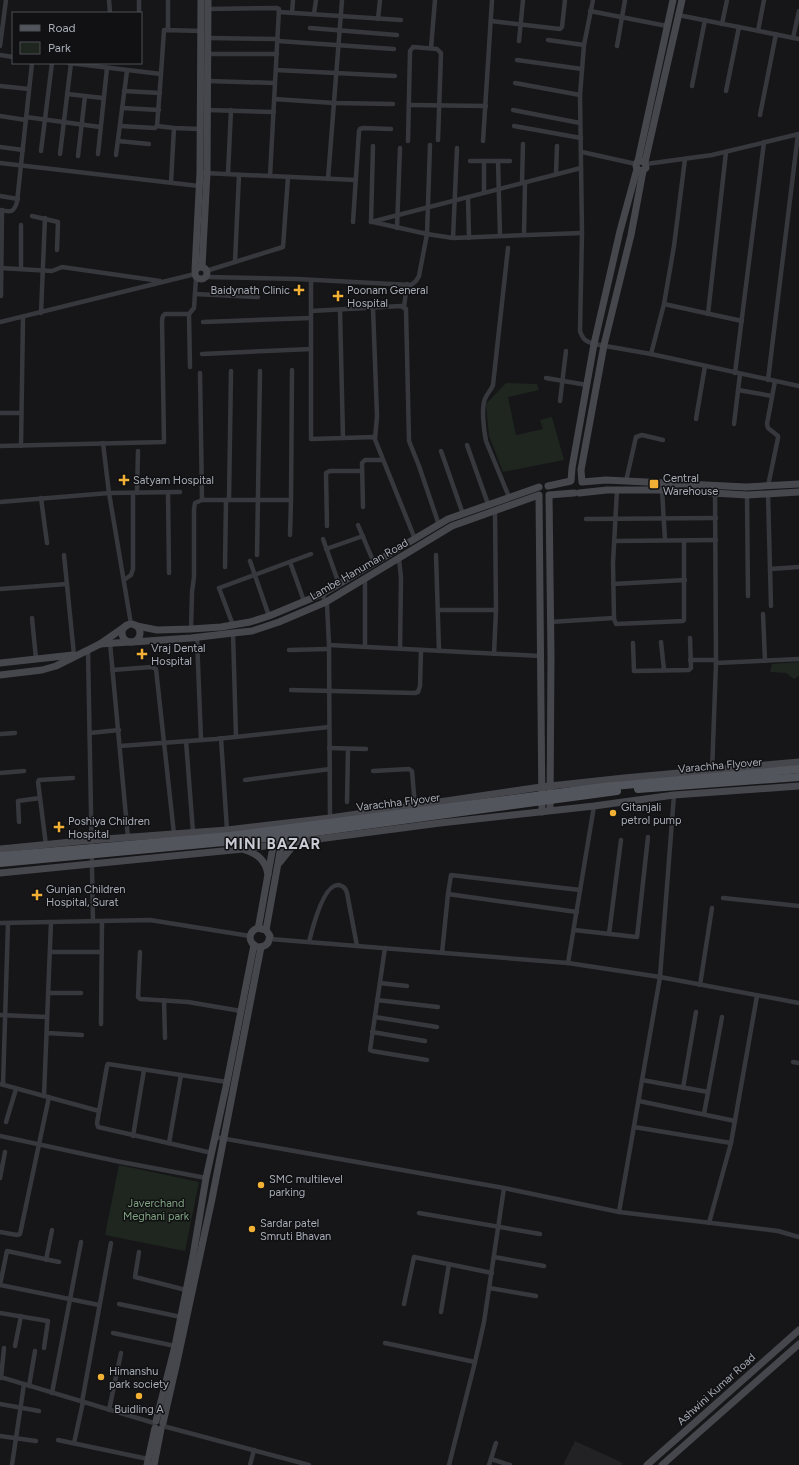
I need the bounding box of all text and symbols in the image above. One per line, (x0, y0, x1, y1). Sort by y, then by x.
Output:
legend (12, 12, 142, 64)
text: Road (48, 21, 76, 35)
text: Park (48, 41, 71, 55)
place label: Baidynath Clinic (211, 284, 290, 297)
marker: Baidynath Clinic (293, 284, 305, 296)
place label: Poonam General Hospital (347, 284, 428, 310)
marker: Poonam General Hospital (332, 290, 344, 302)
place label: Central Warehouse (663, 472, 718, 498)
marker: Satyam Hospital (118, 474, 130, 486)
place label: Satyam Hospital (133, 474, 214, 487)
marker: Central Warehouse (648, 478, 660, 490)
street label: Lambe Hanuman Road (308, 536, 411, 603)
place label: Vraj Dental Hospital (151, 642, 205, 668)
marker: Vraj Dental Hospital (136, 648, 148, 660)
street label: Varachha Flyover (677, 755, 763, 776)
street label: Varachha Flyover (355, 791, 441, 814)
place label: Gitanjali petrol pump (621, 801, 682, 827)
marker: Gitanjali petrol pump (608, 808, 618, 818)
place label: Poshiya Children Hospital (68, 815, 150, 841)
marker: Poshiya Children Hospital (53, 821, 65, 833)
district label: MINI BAZAR (225, 835, 321, 853)
place label: Gunjan Children Hospital, Surat (46, 883, 125, 909)
marker: Gunjan Children Hospital, Surat (31, 889, 43, 901)
place label: SMC multilevel parking (269, 1173, 343, 1199)
marker: SMC multilevel parking (256, 1180, 266, 1190)
park label: Javerchand Meghani park (123, 1197, 190, 1223)
place label: Sardar patel Smruti Bhavan (260, 1217, 331, 1243)
marker: Sardar patel Smruti Bhavan (247, 1224, 257, 1234)
street label: Ashwini Kumar Road (675, 1351, 758, 1428)
place label: Himanshu park society (109, 1365, 169, 1391)
marker: Himanshu park society (96, 1372, 106, 1382)
marker: Buidling A (134, 1391, 144, 1401)
place label: Buidling A (114, 1403, 164, 1416)

